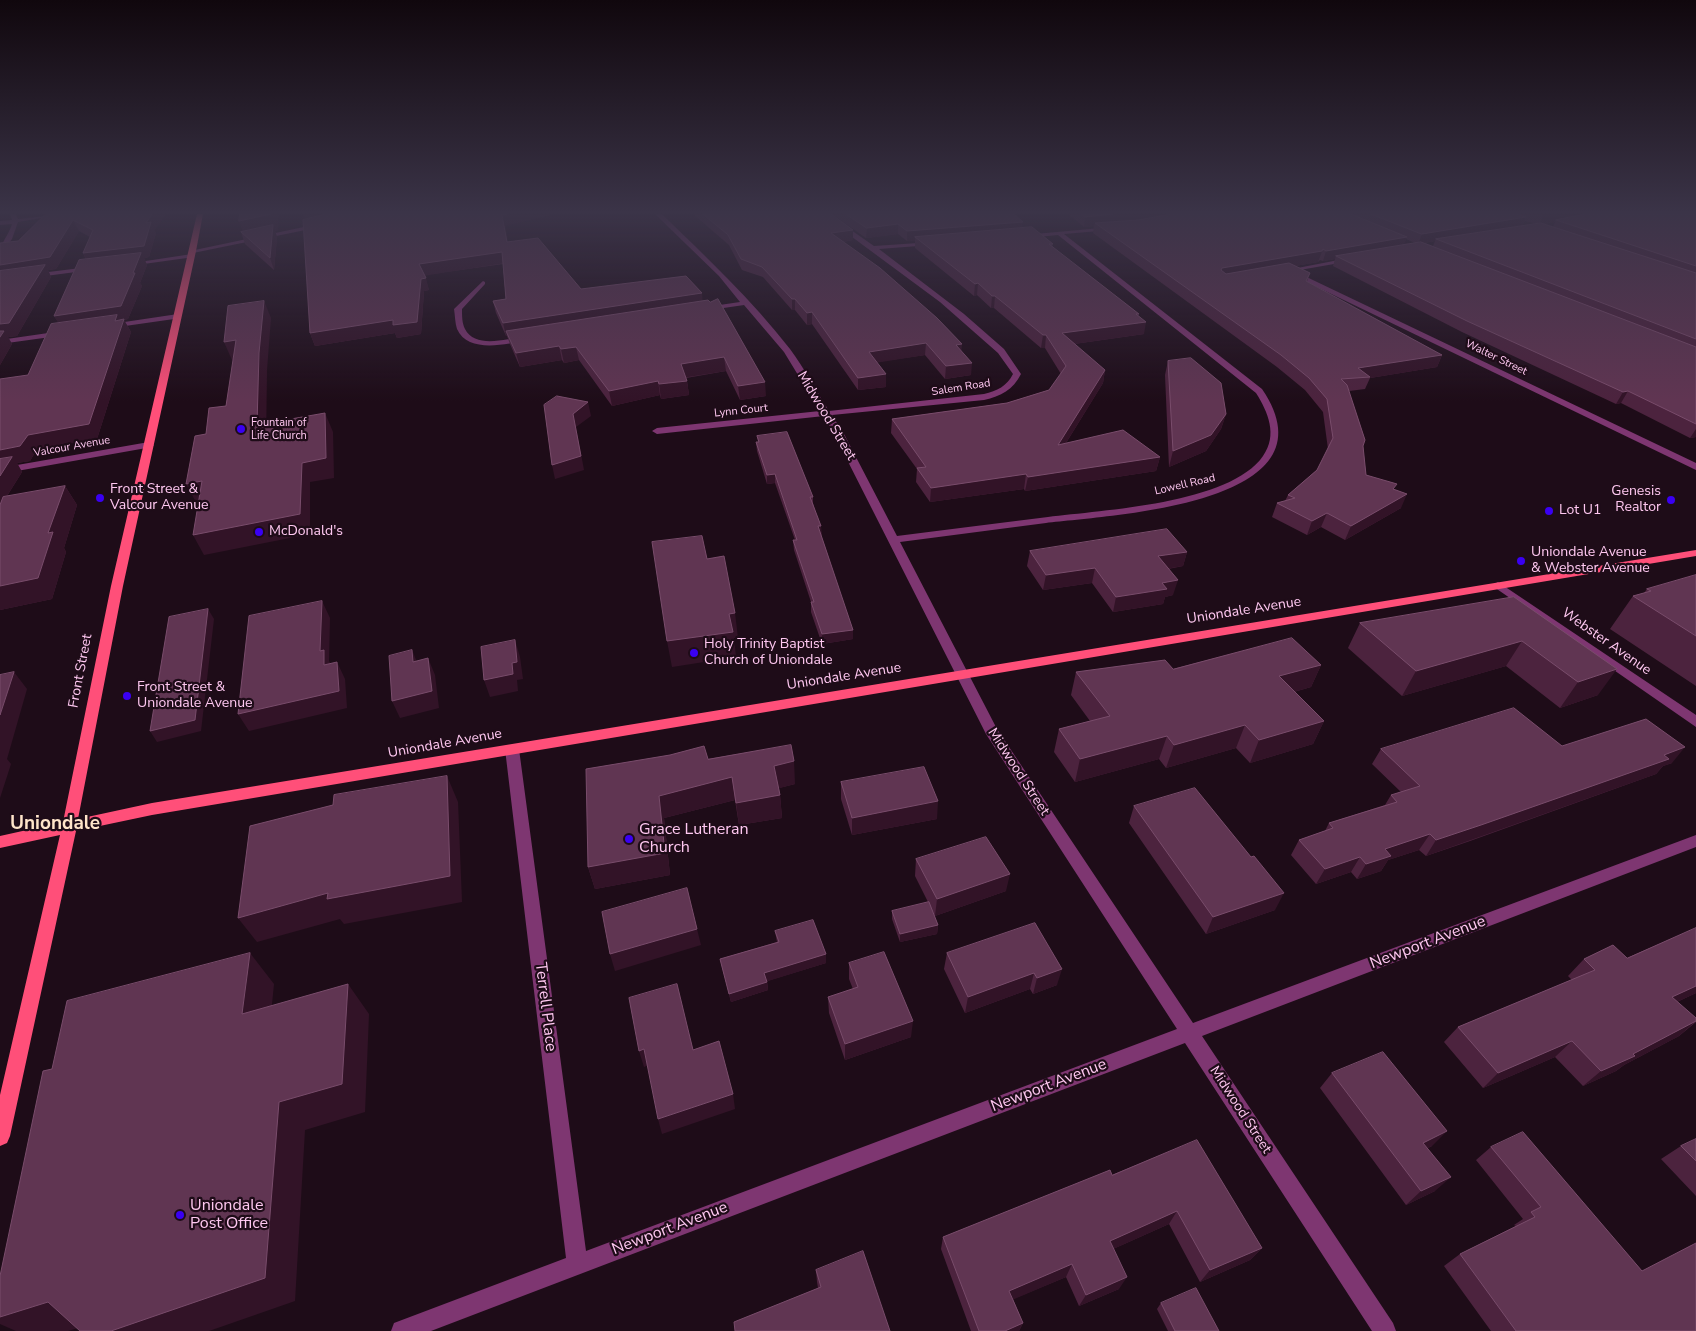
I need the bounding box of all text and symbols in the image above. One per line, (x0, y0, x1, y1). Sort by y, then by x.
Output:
street label: Walter Street (1463, 337, 1529, 379)
street label: Midwood Street (793, 369, 859, 463)
street label: Salem Road (931, 377, 991, 399)
street label: Lynn Court (714, 402, 768, 420)
place label: Fountain of Life Church (251, 416, 307, 442)
marker: Fountain of Life Church (235, 423, 247, 435)
street label: Valcour Avenue (33, 434, 111, 460)
street label: Lowell Road (1153, 472, 1217, 498)
place label: Front Street & Valcour Avenue (110, 482, 209, 514)
place label: Genesis Realtor (1611, 484, 1661, 516)
marker: Front Street & Valcour Avenue (94, 492, 106, 504)
marker: Genesis Realtor (1665, 494, 1677, 506)
place label: Lot U1 (1559, 503, 1601, 519)
marker: Lot U1 (1543, 505, 1555, 517)
place label: McDonald's (269, 524, 343, 540)
marker: McDonald's (253, 526, 265, 538)
place label: Uniondale Avenue & Webster Avenue (1531, 545, 1650, 578)
marker: Uniondale Avenue & Webster Avenue (1515, 555, 1527, 567)
street label: Uniondale Avenue (1186, 594, 1302, 628)
street label: Webster Avenue (1558, 605, 1654, 679)
street label: Front Street (66, 633, 96, 709)
place label: Holy Trinity Baptist Church of Uniondale (704, 637, 832, 670)
marker: Holy Trinity Baptist Church of Uniondale (688, 647, 700, 659)
street label: Uniondale Avenue (786, 660, 902, 694)
place label: Front Street & Uniondale Avenue (137, 680, 252, 712)
marker: Front Street & Uniondale Avenue (121, 690, 133, 702)
street label: Midwood Street (984, 725, 1052, 819)
street label: Uniondale Avenue (387, 726, 503, 762)
district label: Uniondale (10, 813, 100, 835)
place label: Grace Lutheran Church (639, 820, 749, 858)
marker: Grace Lutheran Church (623, 833, 635, 845)
street label: Newport Avenue (1367, 912, 1489, 974)
street label: Terrell Place (530, 961, 560, 1053)
street label: Newport Avenue (988, 1055, 1110, 1117)
street label: Midwood Street (1206, 1063, 1274, 1157)
place label: Uniondale Post Office (190, 1196, 268, 1234)
street label: Newport Avenue (609, 1198, 731, 1260)
marker: Uniondale Post Office (174, 1209, 186, 1221)

